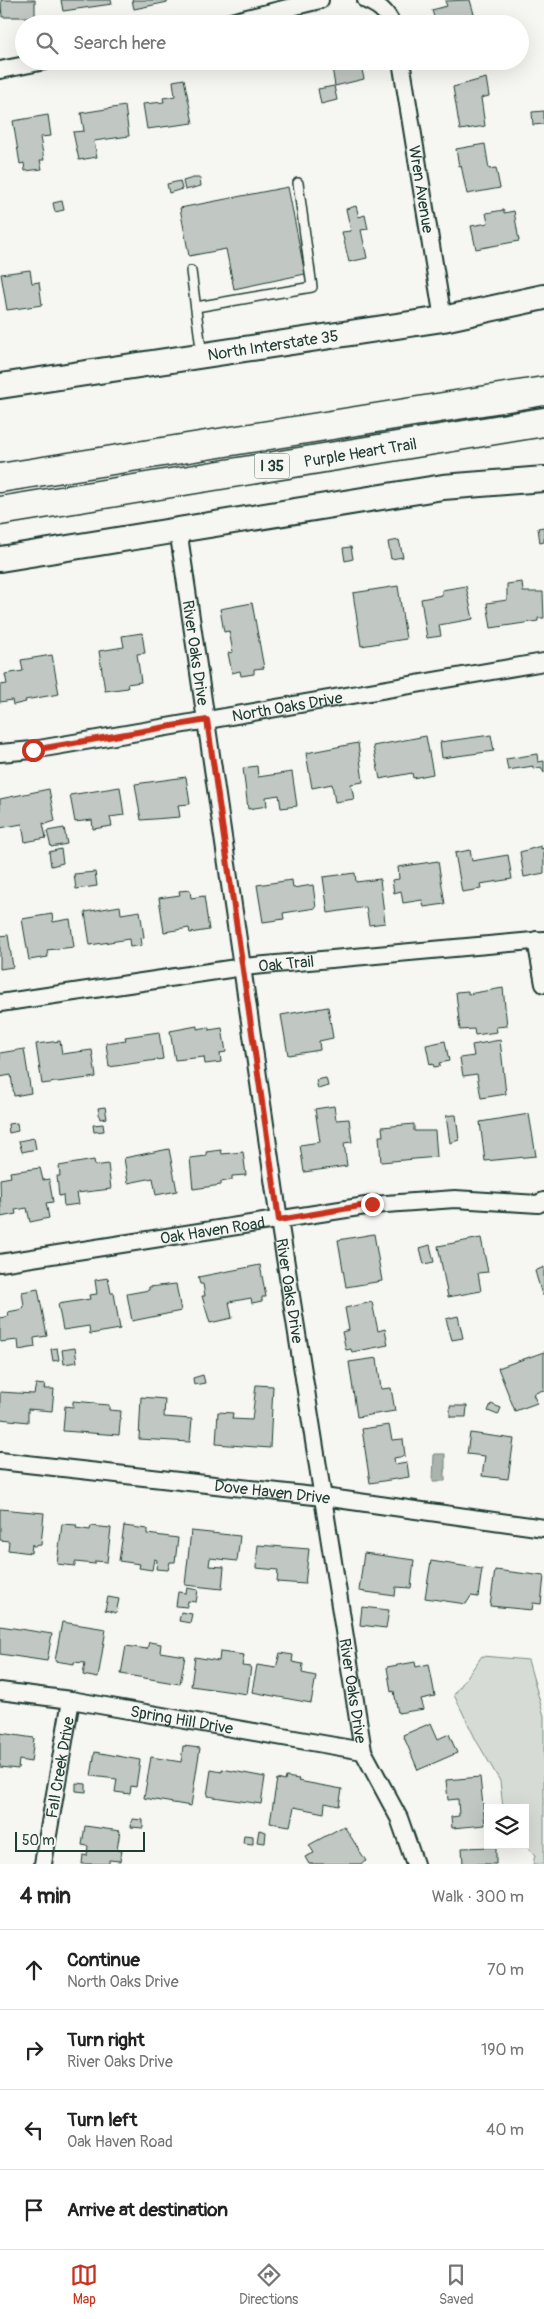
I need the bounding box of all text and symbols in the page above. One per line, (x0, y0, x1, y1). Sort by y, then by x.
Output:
search box (15, 15, 529, 70)
icon: search (33, 29, 61, 57)
text: Search here (73, 31, 166, 55)
street label: Wren Avenue (404, 144, 438, 235)
street label: North Interstate 35 (206, 326, 340, 365)
street label: Purple Heart Trail (302, 434, 418, 472)
road number: I 35 (254, 454, 290, 478)
street label: River Oaks Drive (178, 599, 213, 707)
street label: North Oaks Drive (231, 688, 344, 727)
route start (22, 739, 45, 762)
street label: Oak Trail (257, 952, 315, 977)
route end (361, 1193, 384, 1216)
street label: Oak Haven Road (159, 1213, 266, 1249)
street label: River Oaks Drive (271, 1237, 307, 1345)
street label: Dove Haven Drive (213, 1476, 331, 1509)
street label: River Oaks Drive (334, 1637, 371, 1745)
street label: Spring Hill Drive (129, 1702, 235, 1739)
street label: Fall Creek Drive (42, 1715, 79, 1820)
map controls (484, 1804, 529, 1849)
button: layers (484, 1804, 529, 1849)
scale bar (15, 1829, 145, 1852)
text: 50 m (22, 1832, 55, 1849)
text: 4 min (20, 1883, 71, 1910)
text: Walk · 300 m (432, 1887, 524, 1907)
text: Continue (67, 1948, 140, 1972)
icon: ahead (20, 1956, 48, 1984)
text: 70 m (487, 1960, 524, 1980)
text: North Oaks Drive (67, 1972, 179, 1992)
text: Turn right (67, 2028, 145, 2052)
icon: right (20, 2036, 48, 2064)
text: 190 m (481, 2040, 524, 2060)
text: River Oaks Drive (67, 2052, 173, 2072)
text: Turn left (67, 2108, 137, 2132)
icon: left (20, 2116, 48, 2144)
text: 40 m (486, 2120, 524, 2140)
text: Oak Haven Road (67, 2132, 173, 2152)
icon: arrive (20, 2196, 48, 2224)
text: Arrive at destination (67, 2198, 228, 2222)
tab: Map (70, 2261, 98, 2308)
tab: Directions (239, 2261, 298, 2308)
tab: Saved (439, 2261, 474, 2308)

